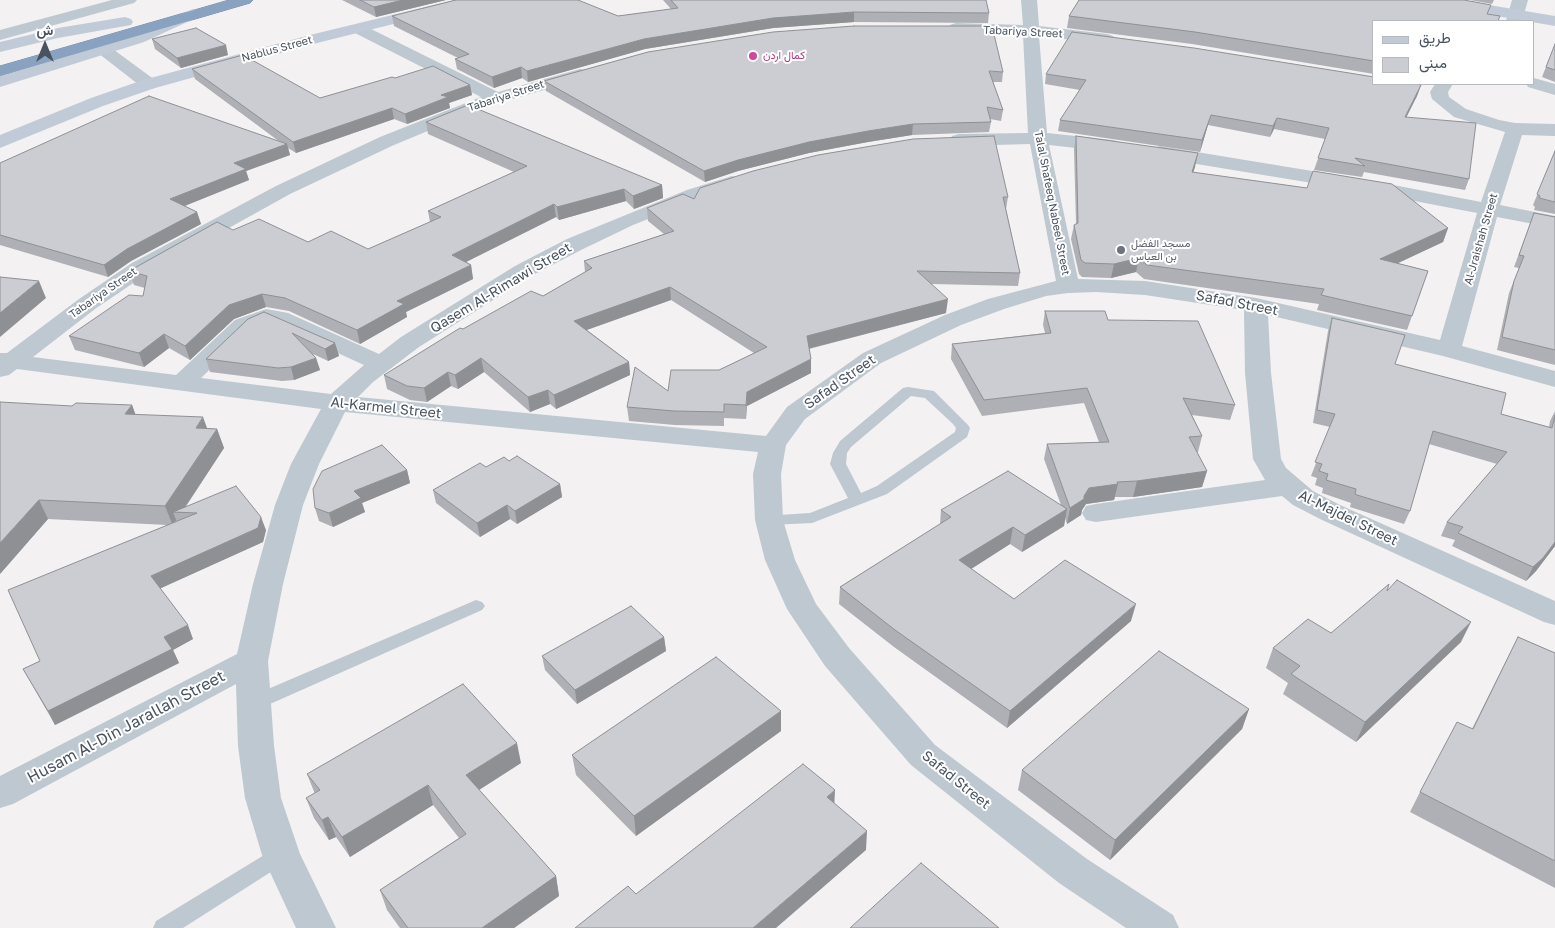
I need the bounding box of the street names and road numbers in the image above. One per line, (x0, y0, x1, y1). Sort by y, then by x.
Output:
street label: Tabariya Street (983, 23, 1063, 41)
street label: Nablus Street (240, 33, 314, 65)
street label: Tabariya Street (466, 77, 546, 115)
street label: Talal Shafeeq Nabeel Street (1031, 130, 1073, 276)
street label: Al-Jraishah Street (1462, 192, 1500, 286)
street label: Qasem Al-Rimawi Street (427, 239, 575, 337)
street label: Tabariya Street (67, 265, 139, 321)
street label: Safad Street (1195, 287, 1279, 319)
street label: Safad Street (801, 351, 879, 413)
street label: Al-Karmel Street (330, 394, 442, 422)
street label: Al-Majdel Street (1296, 487, 1400, 549)
street label: Husam Al-Din Jarallah Street (24, 667, 228, 787)
street label: Safad Street (918, 747, 994, 813)

